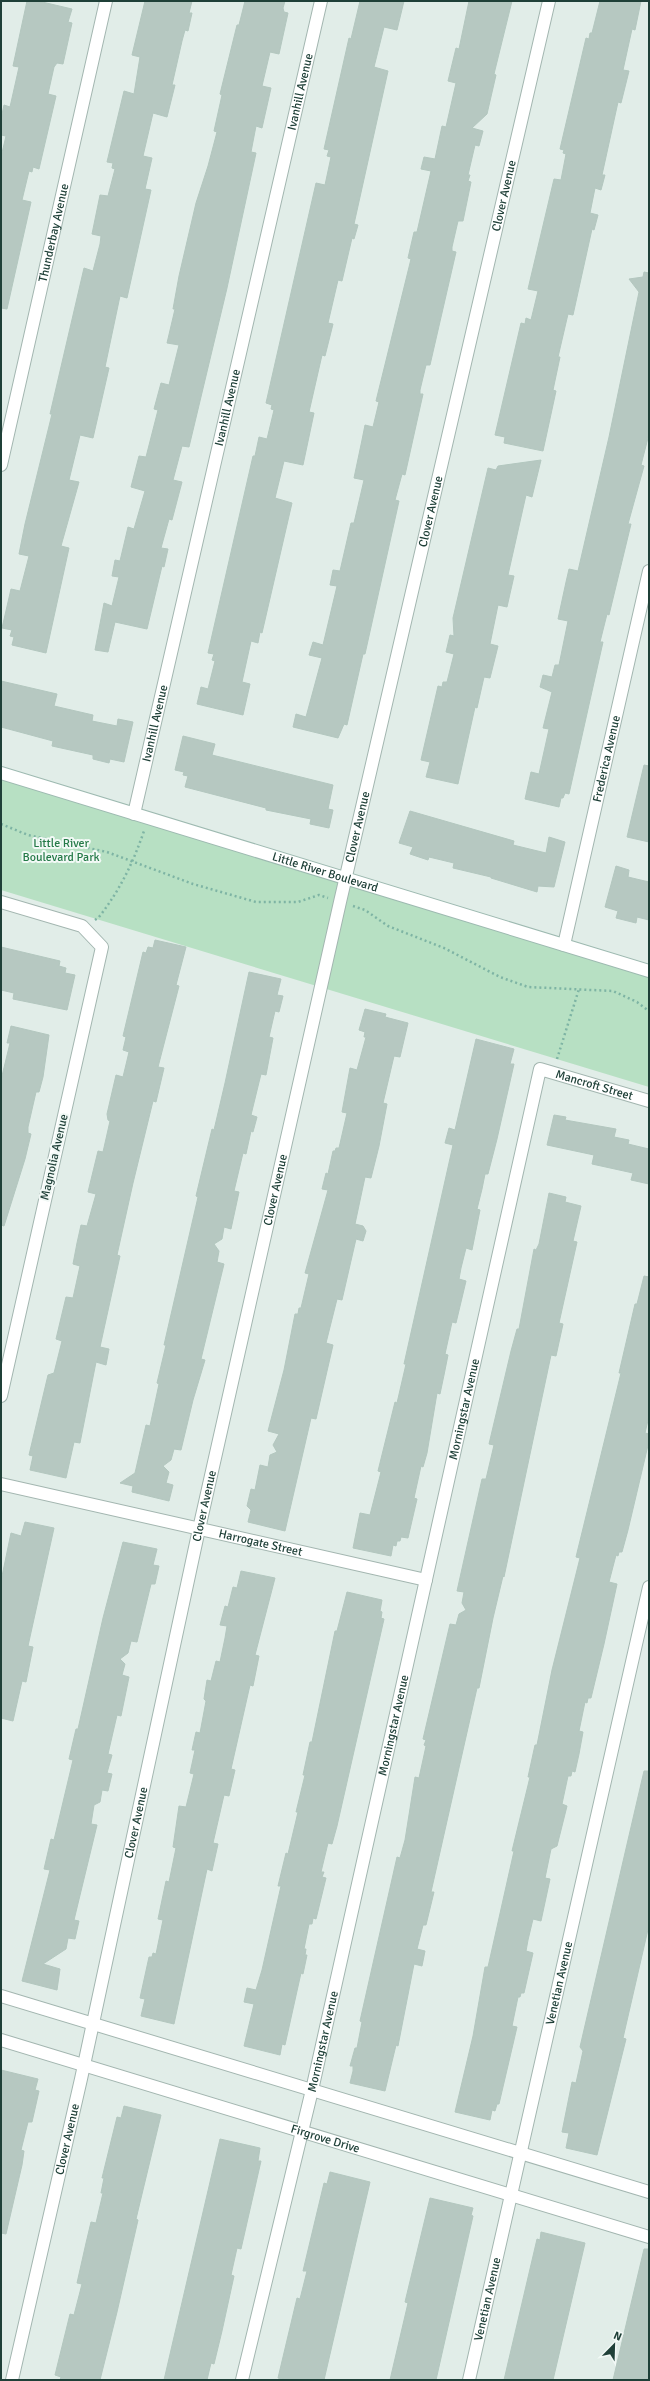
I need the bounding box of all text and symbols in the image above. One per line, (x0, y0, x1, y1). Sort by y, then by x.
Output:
street label: Ivanhill Avenue (284, 52, 317, 132)
street label: Clover Avenue (489, 159, 520, 233)
street label: Thunderbay Avenue (36, 182, 72, 284)
street label: Ivanhill Avenue (212, 368, 244, 448)
street label: Clover Avenue (416, 474, 447, 549)
street label: Ivanhill Avenue (139, 684, 171, 763)
street label: Frederica Avenue (590, 714, 624, 804)
street label: Clover Avenue (342, 790, 373, 864)
park label: Little River Boulevard Park (22, 836, 100, 865)
street label: Little River Boulevard (270, 849, 380, 896)
street label: Mancroft Street (554, 1067, 635, 1104)
street label: Magnolia Avenue (37, 1113, 72, 1202)
street label: Clover Avenue (260, 1153, 291, 1227)
street label: Morningstar Avenue (446, 1357, 483, 1461)
street label: Clover Avenue (189, 1469, 220, 1543)
street label: Harrogate Street (217, 1526, 304, 1560)
street label: Morningstar Avenue (375, 1673, 413, 1777)
street label: Clover Avenue (122, 1786, 151, 1860)
street label: Venetian Avenue (543, 1940, 576, 2026)
street label: Morningstar Avenue (305, 1990, 342, 2094)
street label: Clover Avenue (52, 2102, 83, 2176)
street label: Firgrove Drive (289, 2122, 362, 2157)
street label: Venetian Avenue (471, 2256, 505, 2342)
north arrow (594, 2325, 634, 2365)
text: N (612, 2329, 624, 2344)

